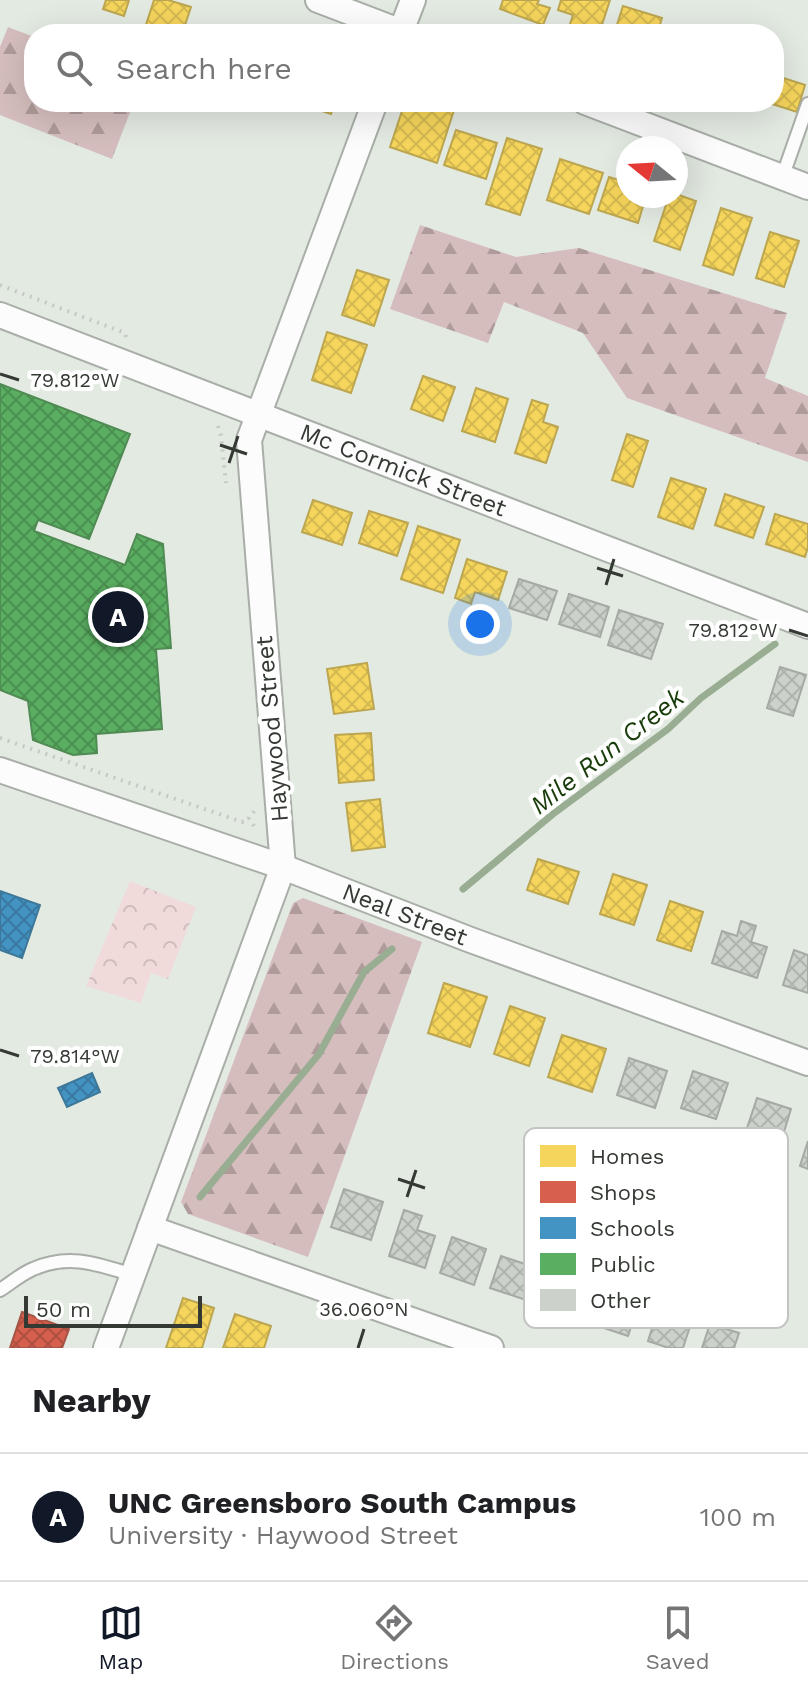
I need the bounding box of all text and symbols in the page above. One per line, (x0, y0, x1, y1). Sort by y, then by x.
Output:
search box (24, 24, 784, 112)
icon: search (52, 46, 96, 90)
text: Search here (116, 51, 292, 86)
north arrow (616, 136, 688, 208)
text: 79.812°W (31, 368, 119, 392)
street label: Mc Cormick Street (296, 418, 510, 523)
pin: A (92, 587, 144, 647)
your location (460, 604, 500, 644)
text: 79.812°W (689, 618, 777, 642)
street label: Haywood Street (250, 635, 294, 823)
water label: Mile Run Creek (524, 681, 691, 820)
street label: Neal Street (338, 877, 471, 951)
text: 79.814°W (30, 1044, 120, 1068)
legend (524, 1128, 788, 1328)
text: Homes (590, 1144, 664, 1169)
text: Shops (590, 1180, 656, 1205)
text: Schools (590, 1216, 675, 1241)
text: Public (590, 1252, 656, 1277)
text: Other (590, 1288, 651, 1313)
scale bar (24, 1292, 202, 1328)
text: 50 m (36, 1297, 91, 1322)
text: 36.060°N (319, 1297, 409, 1321)
text: Nearby (32, 1380, 151, 1420)
text: UNC Greensboro South Campus (108, 1485, 576, 1520)
text: A (49, 1502, 67, 1532)
text: 100 m (700, 1502, 776, 1532)
text: University · Haywood Street (108, 1520, 458, 1550)
tab: Map (98, 1601, 143, 1674)
tab: Directions (340, 1601, 449, 1674)
tab: Saved (646, 1601, 710, 1674)

